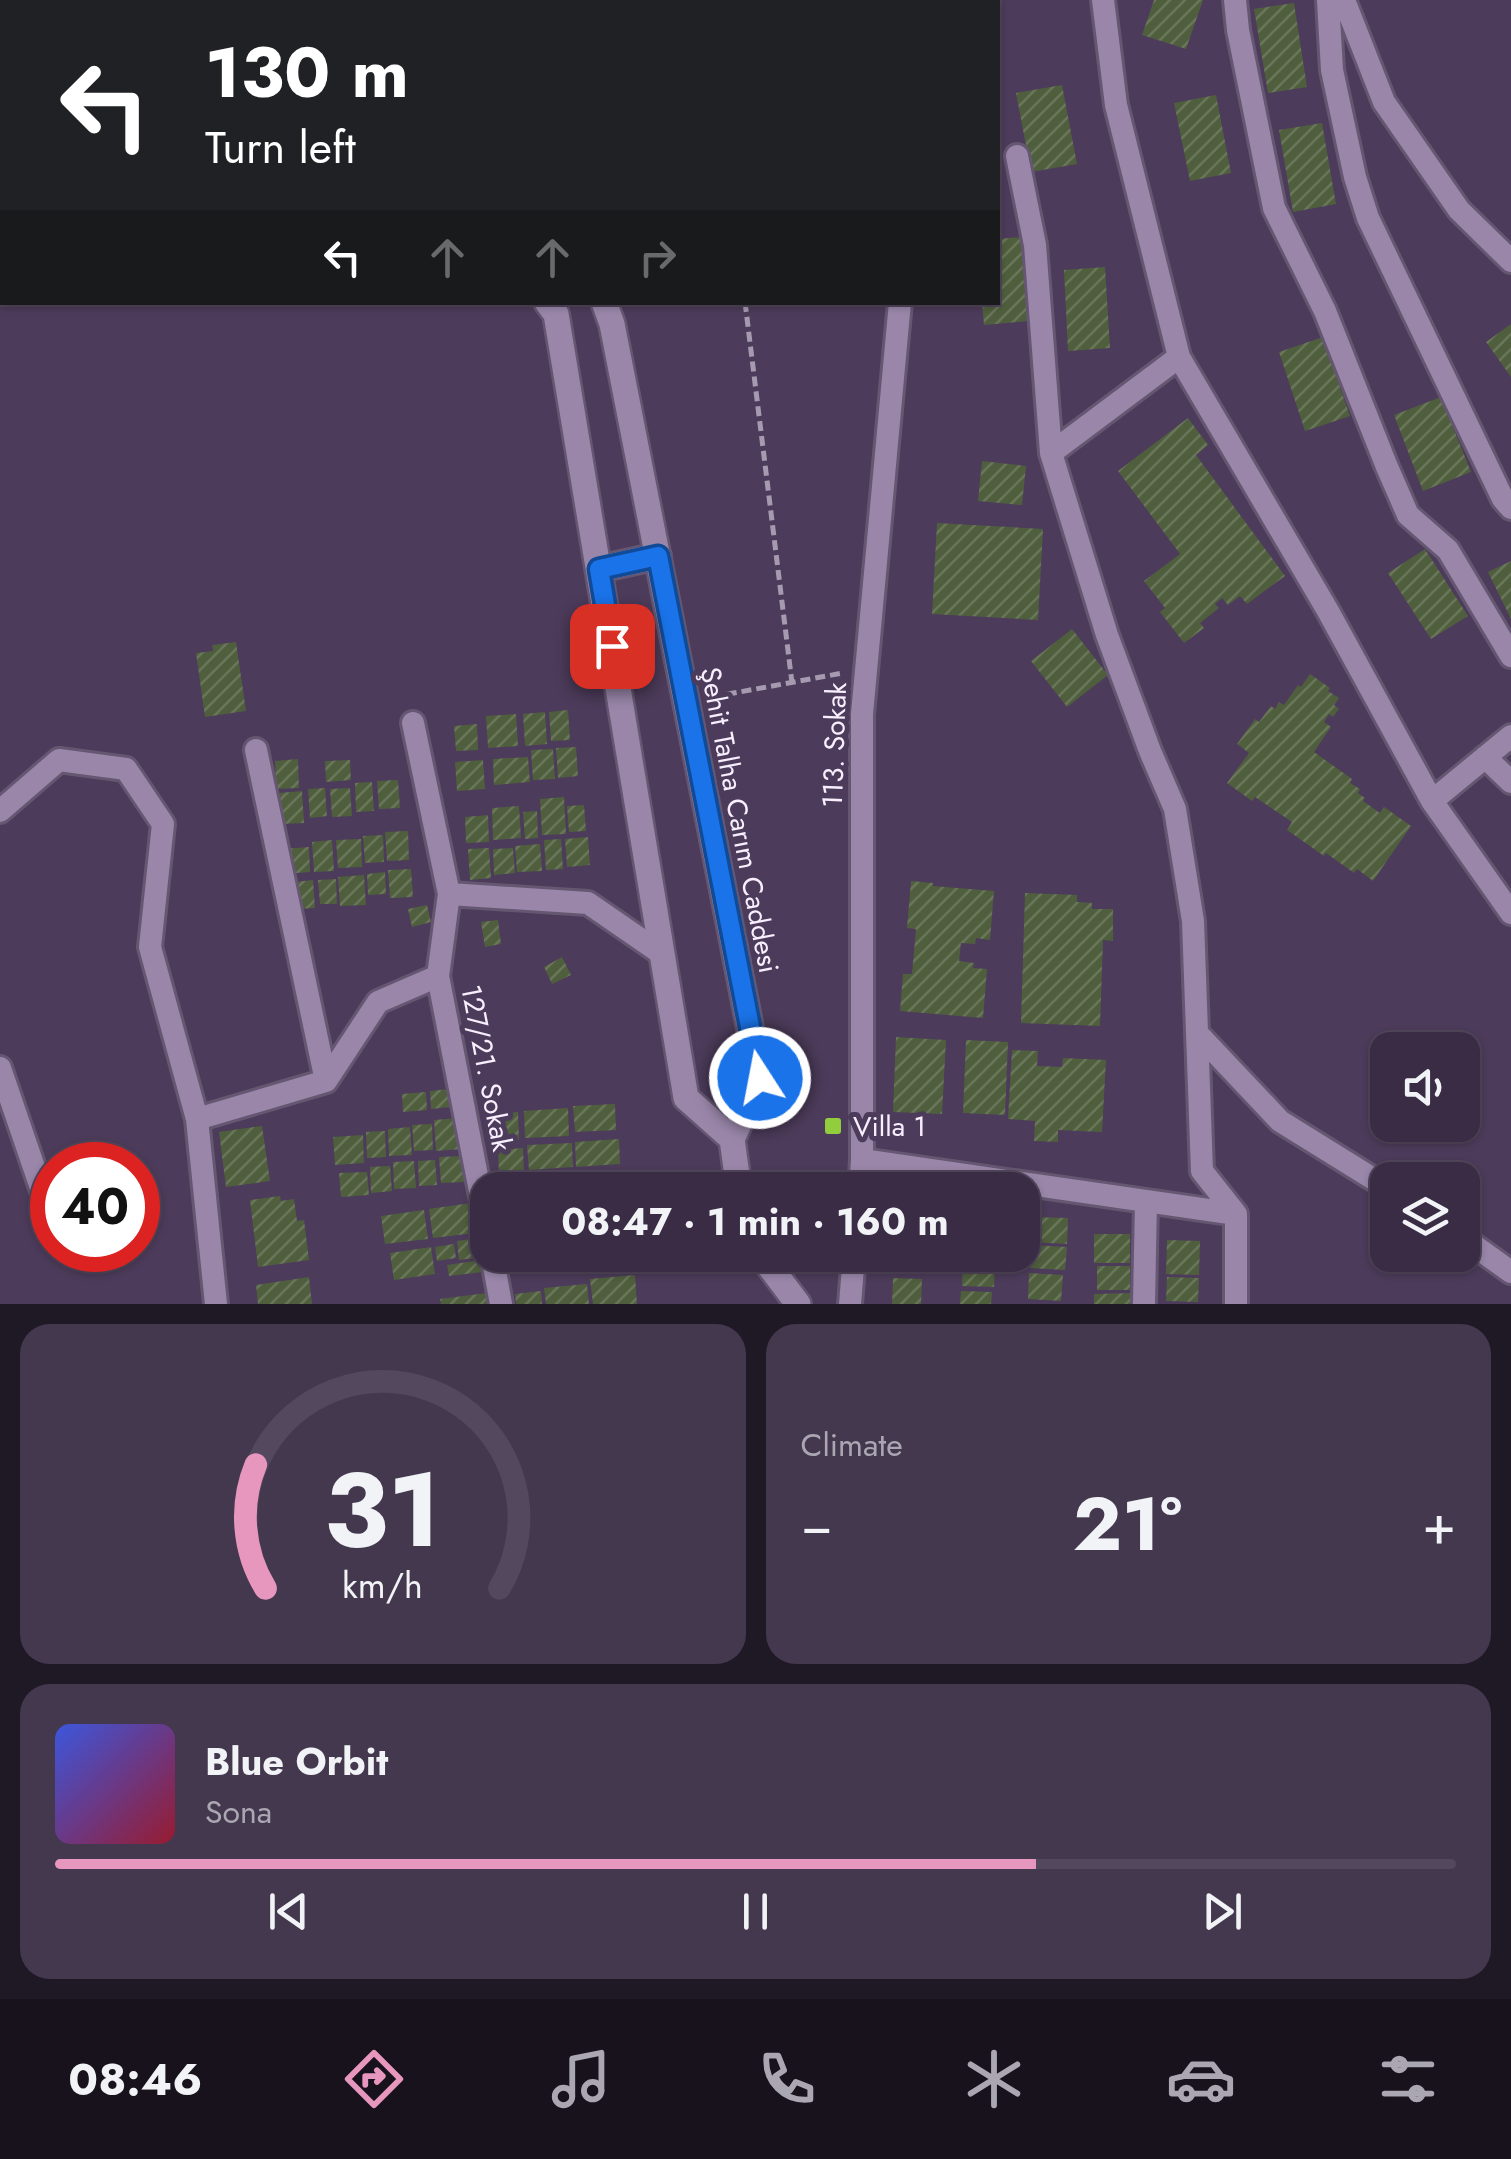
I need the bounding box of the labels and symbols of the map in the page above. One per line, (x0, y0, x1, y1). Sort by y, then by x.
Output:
pin (570, 604, 655, 689)
street label: Şehit Talha Carım Caddesi (690, 664, 789, 977)
street label: 113. Sokak (812, 681, 857, 808)
street label: 127/21. Sokak (450, 981, 523, 1156)
position arrow (708, 1026, 812, 1130)
place label: Villa 1 (853, 1106, 926, 1147)
marker: Villa 1 (822, 1115, 844, 1137)
speed limit sign: 40 (30, 1142, 160, 1272)

